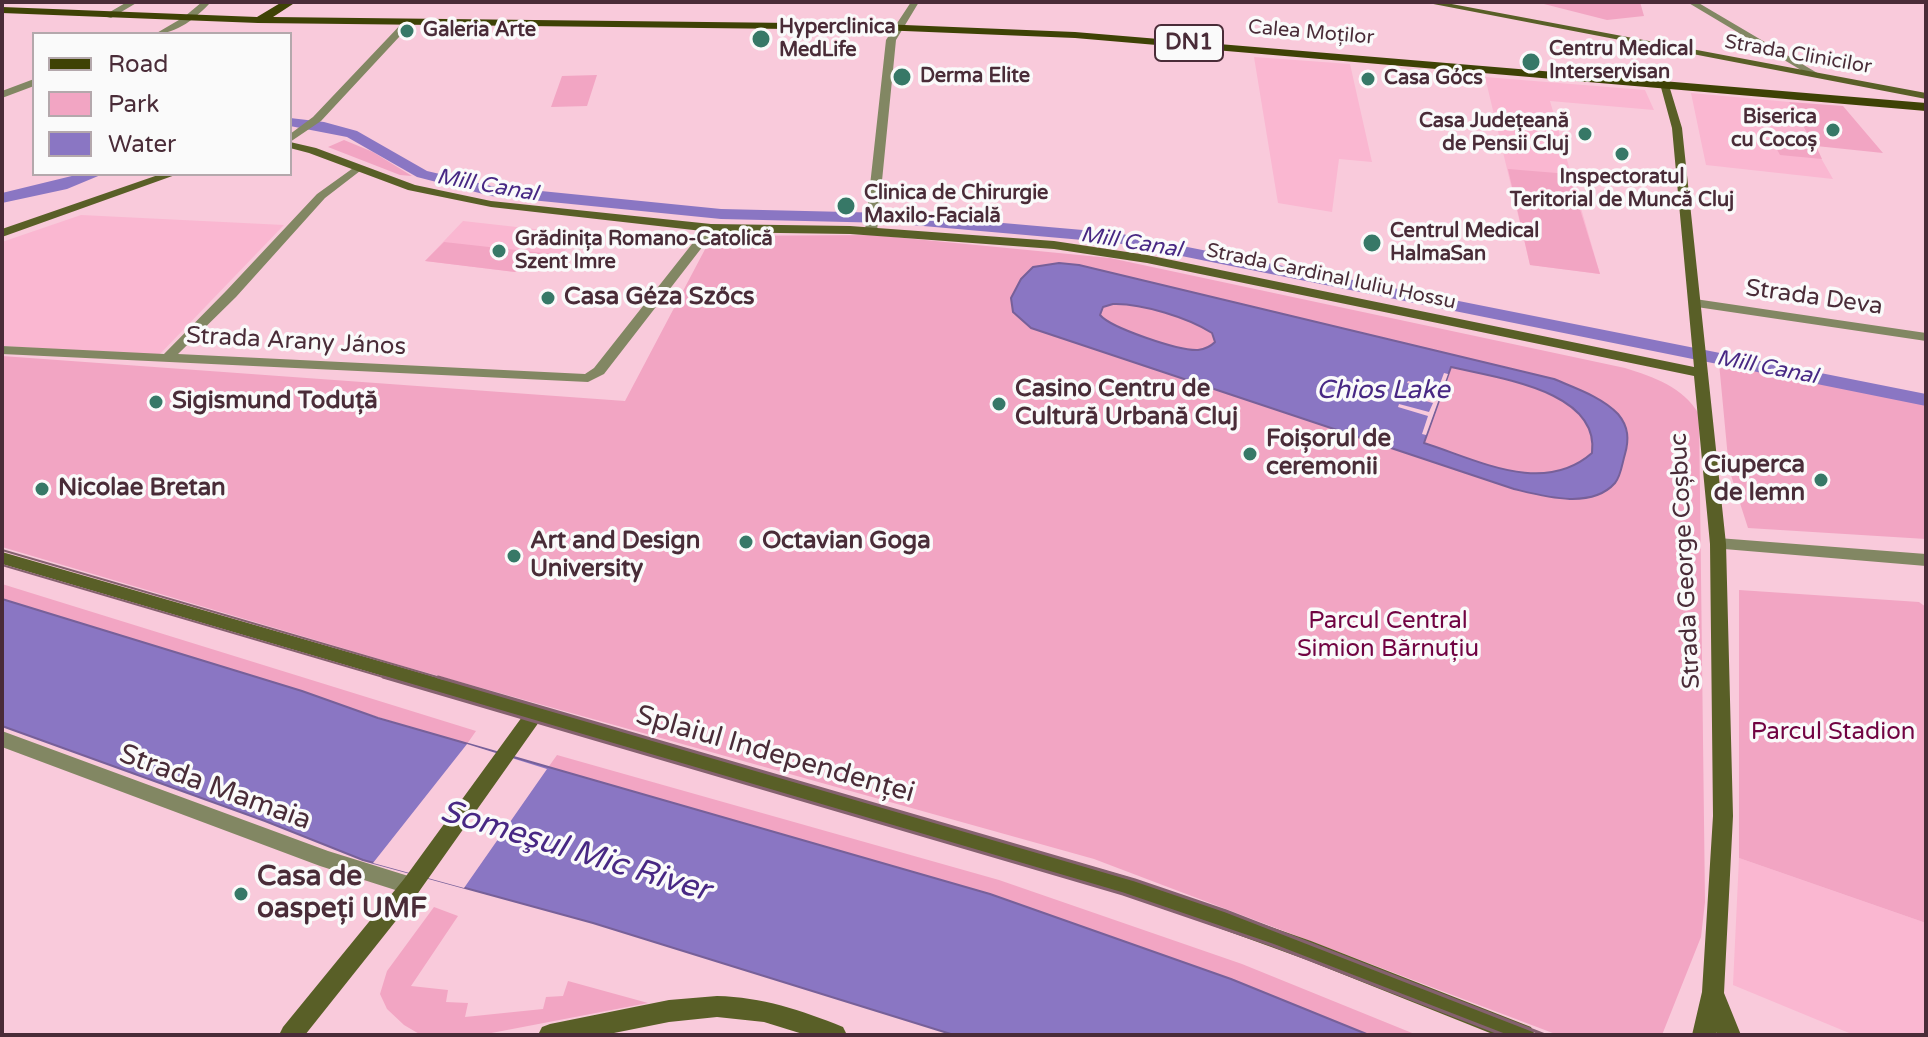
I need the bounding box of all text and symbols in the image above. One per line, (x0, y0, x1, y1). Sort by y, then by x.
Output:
place label: Hyperclinica MedLife (779, 16, 896, 63)
street label: Calea Moților (1247, 16, 1375, 50)
place label: Galeria Arte (423, 19, 536, 43)
marker: Galeria Arte (398, 22, 416, 40)
road number: DN1 (1155, 25, 1223, 61)
marker: Hyperclinica MedLife (750, 28, 772, 50)
street label: Strada Clinicilor (1723, 30, 1873, 80)
legend (32, 32, 292, 176)
place label: Centru Medical Interservisan (1549, 38, 1693, 85)
text: Road (108, 50, 168, 79)
marker: Centru Medical Interservisan (1520, 51, 1542, 73)
place label: Derma Elite (920, 65, 1030, 89)
marker: Derma Elite (891, 66, 913, 88)
place label: Casa Gócs (1384, 67, 1483, 91)
marker: Casa Gócs (1359, 70, 1377, 88)
text: Park (108, 90, 159, 119)
place label: Biserica cu Cocoș (1731, 106, 1817, 153)
place label: Casa Județeană de Pensii Cluj (1419, 110, 1569, 157)
marker: Biserica cu Cocoș (1824, 121, 1842, 139)
marker: Casa Județeană de Pensii Cluj (1576, 125, 1594, 143)
text: Water (108, 130, 176, 159)
marker: Inspectoratul Teritorial de Muncă Cluj (1613, 145, 1631, 163)
water label: Mill Canal (434, 164, 540, 208)
place label: Inspectoratul Teritorial de Muncă Cluj (1510, 166, 1734, 213)
place label: Clinica de Chirurgie Maxilo-Facială (864, 182, 1048, 229)
marker: Clinica de Chirurgie Maxilo-Facială (835, 195, 857, 217)
place label: Centrul Medical HalmaSan (1390, 220, 1539, 267)
water label: Mill Canal (1079, 222, 1183, 264)
place label: Grădinița Romano-Catolică Szent Imre (515, 228, 773, 275)
marker: Centrul Medical HalmaSan (1361, 232, 1383, 254)
street label: Strada Cardinal Iuliu Hossu (1204, 239, 1458, 315)
marker: Grădinița Romano-Catolică Szent Imre (490, 242, 508, 260)
street label: Strada Deva (1744, 274, 1884, 322)
place label: Casa Géza Szőcs (564, 284, 754, 312)
marker: Casa Géza Szőcs (539, 289, 557, 307)
street label: Strada Arany János (185, 322, 407, 362)
water label: Mill Canal (1714, 345, 1820, 391)
water label: Chios Lake (1316, 375, 1450, 407)
place label: Casino Centru de Cultură Urbană Cluj (1015, 376, 1238, 432)
place label: Sigismund Toduță (172, 388, 378, 416)
marker: Sigismund Toduță (147, 393, 165, 411)
marker: Casino Centru de Cultură Urbană Cluj (990, 395, 1008, 413)
place label: Foișorul de ceremonii (1266, 426, 1391, 482)
street label: Strada George Coșbuc (1665, 432, 1707, 690)
marker: Foișorul de ceremonii (1241, 445, 1259, 463)
place label: Ciuperca de lemn (1704, 452, 1805, 508)
marker: Ciuperca de lemn (1812, 471, 1830, 489)
place label: Nicolae Bretan (58, 475, 226, 503)
marker: Nicolae Bretan (33, 480, 51, 498)
place label: Art and Design University (530, 528, 700, 584)
place label: Octavian Goga (762, 528, 931, 556)
marker: Octavian Goga (737, 533, 755, 551)
marker: Art and Design University (505, 547, 523, 565)
park label: Parcul Central Simion Bărnuțiu (1297, 608, 1479, 664)
street label: Splaiul Independenței (632, 699, 918, 811)
park label: Parcul Stadion (1751, 719, 1915, 747)
street label: Strada Mamaia (115, 738, 315, 838)
water label: Someşul Mic River (436, 793, 714, 911)
place label: Casa de oaspeți UMF (257, 861, 427, 927)
marker: Casa de oaspeți UMF (232, 885, 250, 903)

